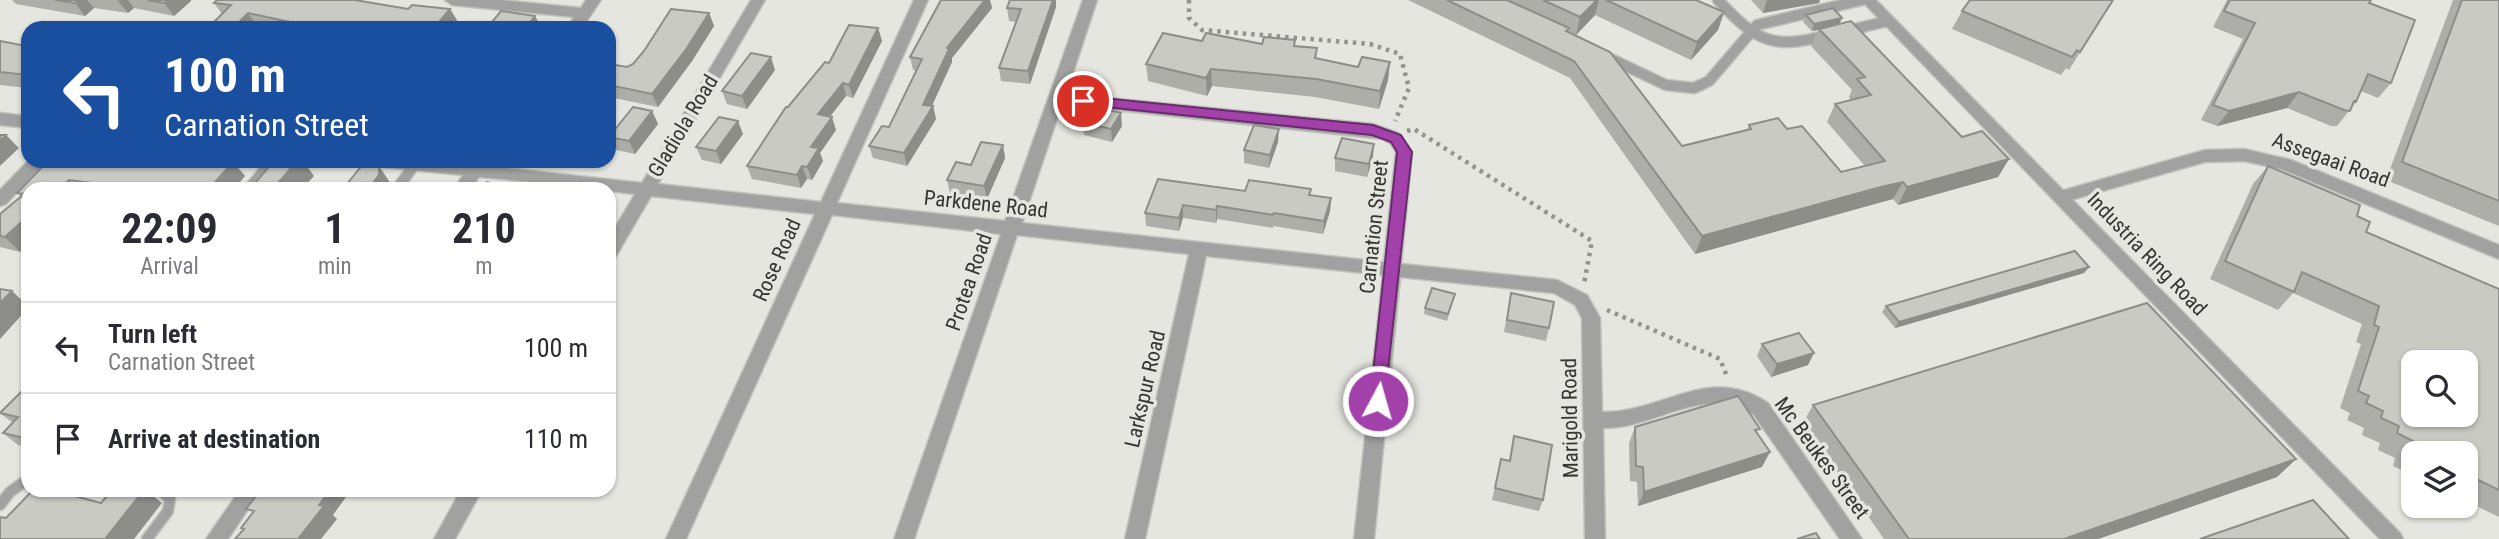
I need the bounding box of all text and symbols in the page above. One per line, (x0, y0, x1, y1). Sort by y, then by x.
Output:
text: 100 m (164, 47, 286, 104)
icon: left (49, 49, 140, 140)
street label: Gladiola Road (643, 71, 723, 181)
pin (1053, 71, 1113, 131)
icon: arrive (1064, 82, 1102, 120)
text: Carnation Street (164, 106, 369, 144)
street label: Assegaai Road (2269, 128, 2393, 192)
street label: Carnation Street (1355, 159, 1393, 295)
street label: Parkdene Road (923, 186, 1049, 222)
street label: Industria Ring Road (2082, 188, 2212, 320)
text: 22:09 (121, 204, 218, 253)
text: 1 (324, 204, 345, 253)
text: 210 (452, 204, 516, 253)
street label: Rose Road (748, 215, 806, 305)
street label: Protea Road (941, 230, 997, 334)
text: Arrival (140, 253, 199, 280)
text: min (318, 253, 352, 280)
text: m (475, 253, 492, 280)
text: Turn left (108, 319, 197, 349)
street label: Larkspur Road (1120, 328, 1170, 450)
icon: left (49, 329, 87, 367)
text: 100 m (524, 333, 588, 363)
text: Carnation Street (108, 349, 255, 376)
map controls (2401, 350, 2478, 518)
button: search (2401, 350, 2478, 427)
street label: Marigold Road (1557, 358, 1583, 478)
position arrow (1341, 364, 1415, 438)
street label: Mc Beukes Street (1770, 392, 1874, 524)
icon: arrive (49, 420, 87, 458)
text: Arrive at destination (108, 424, 320, 454)
text: 110 m (524, 424, 588, 454)
button: layers (2401, 441, 2478, 518)

